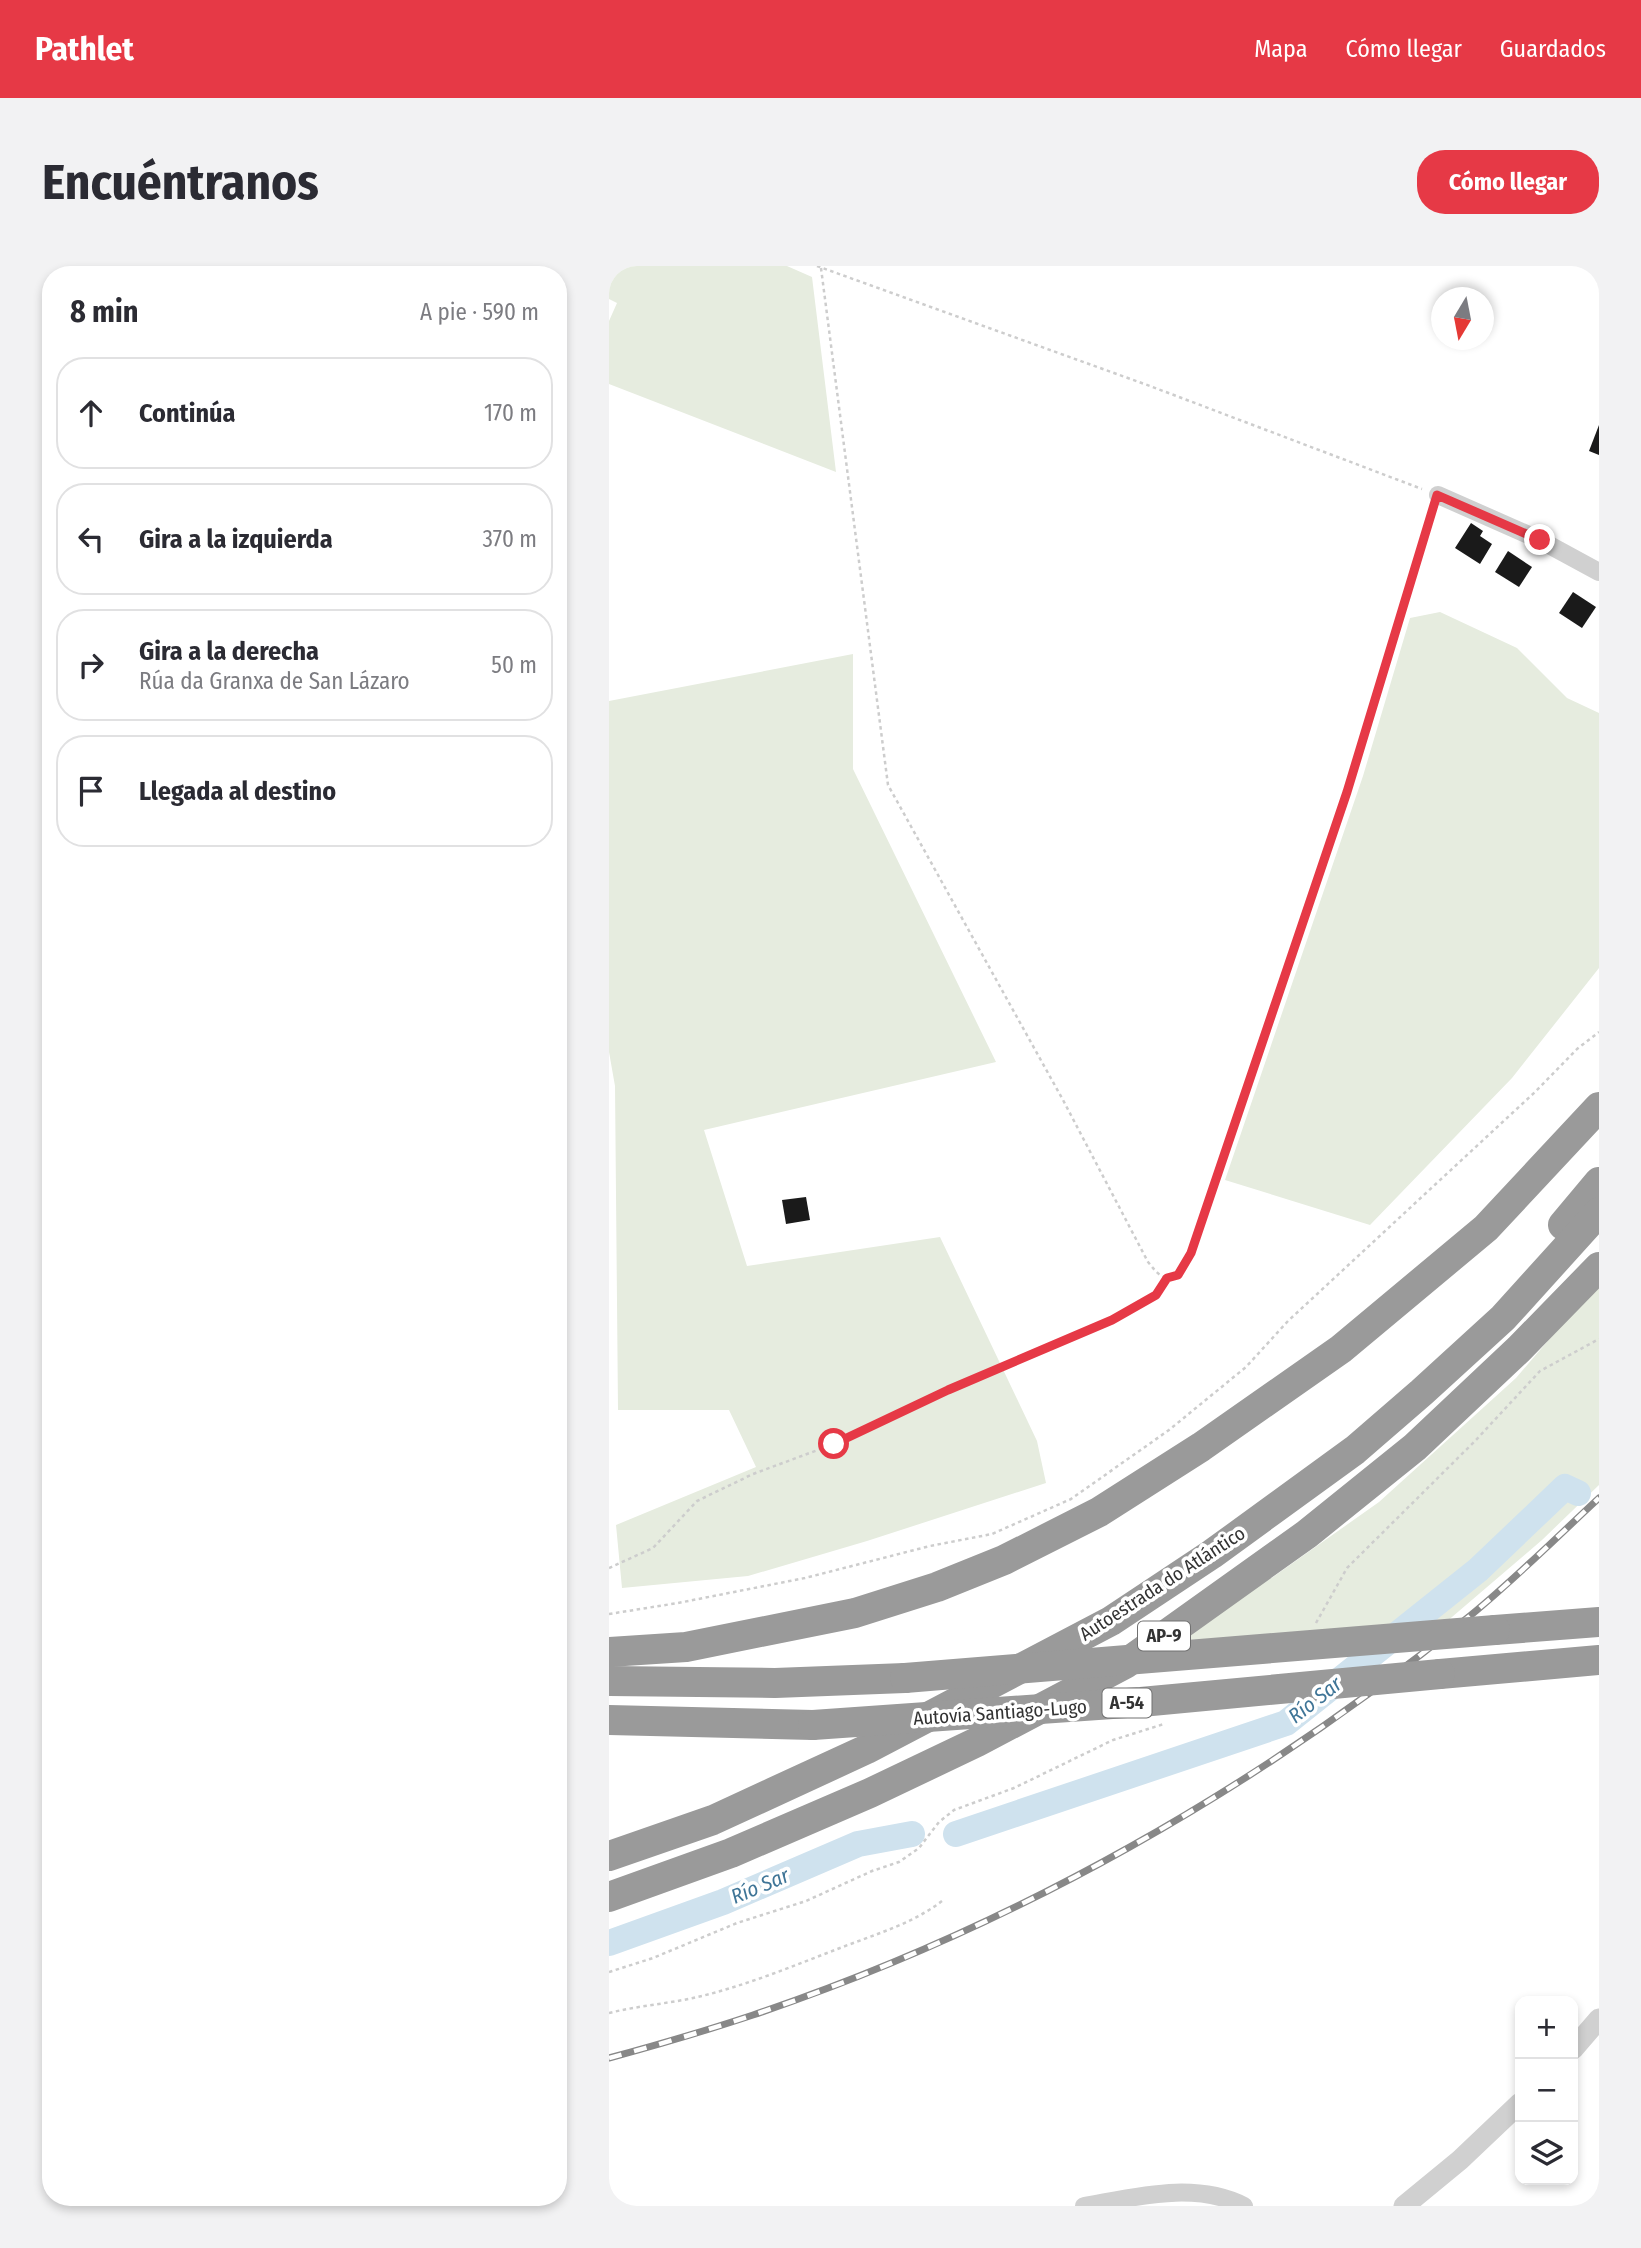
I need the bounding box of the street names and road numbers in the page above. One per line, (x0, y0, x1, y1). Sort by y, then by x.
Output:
street label: Autoestrada do Atlántico (1075, 1521, 1249, 1645)
road number: AP-9 (1138, 1622, 1190, 1651)
road number: A-54 (1103, 1688, 1151, 1718)
street label: Autovía Santiago-Lugo (912, 1695, 1088, 1730)

